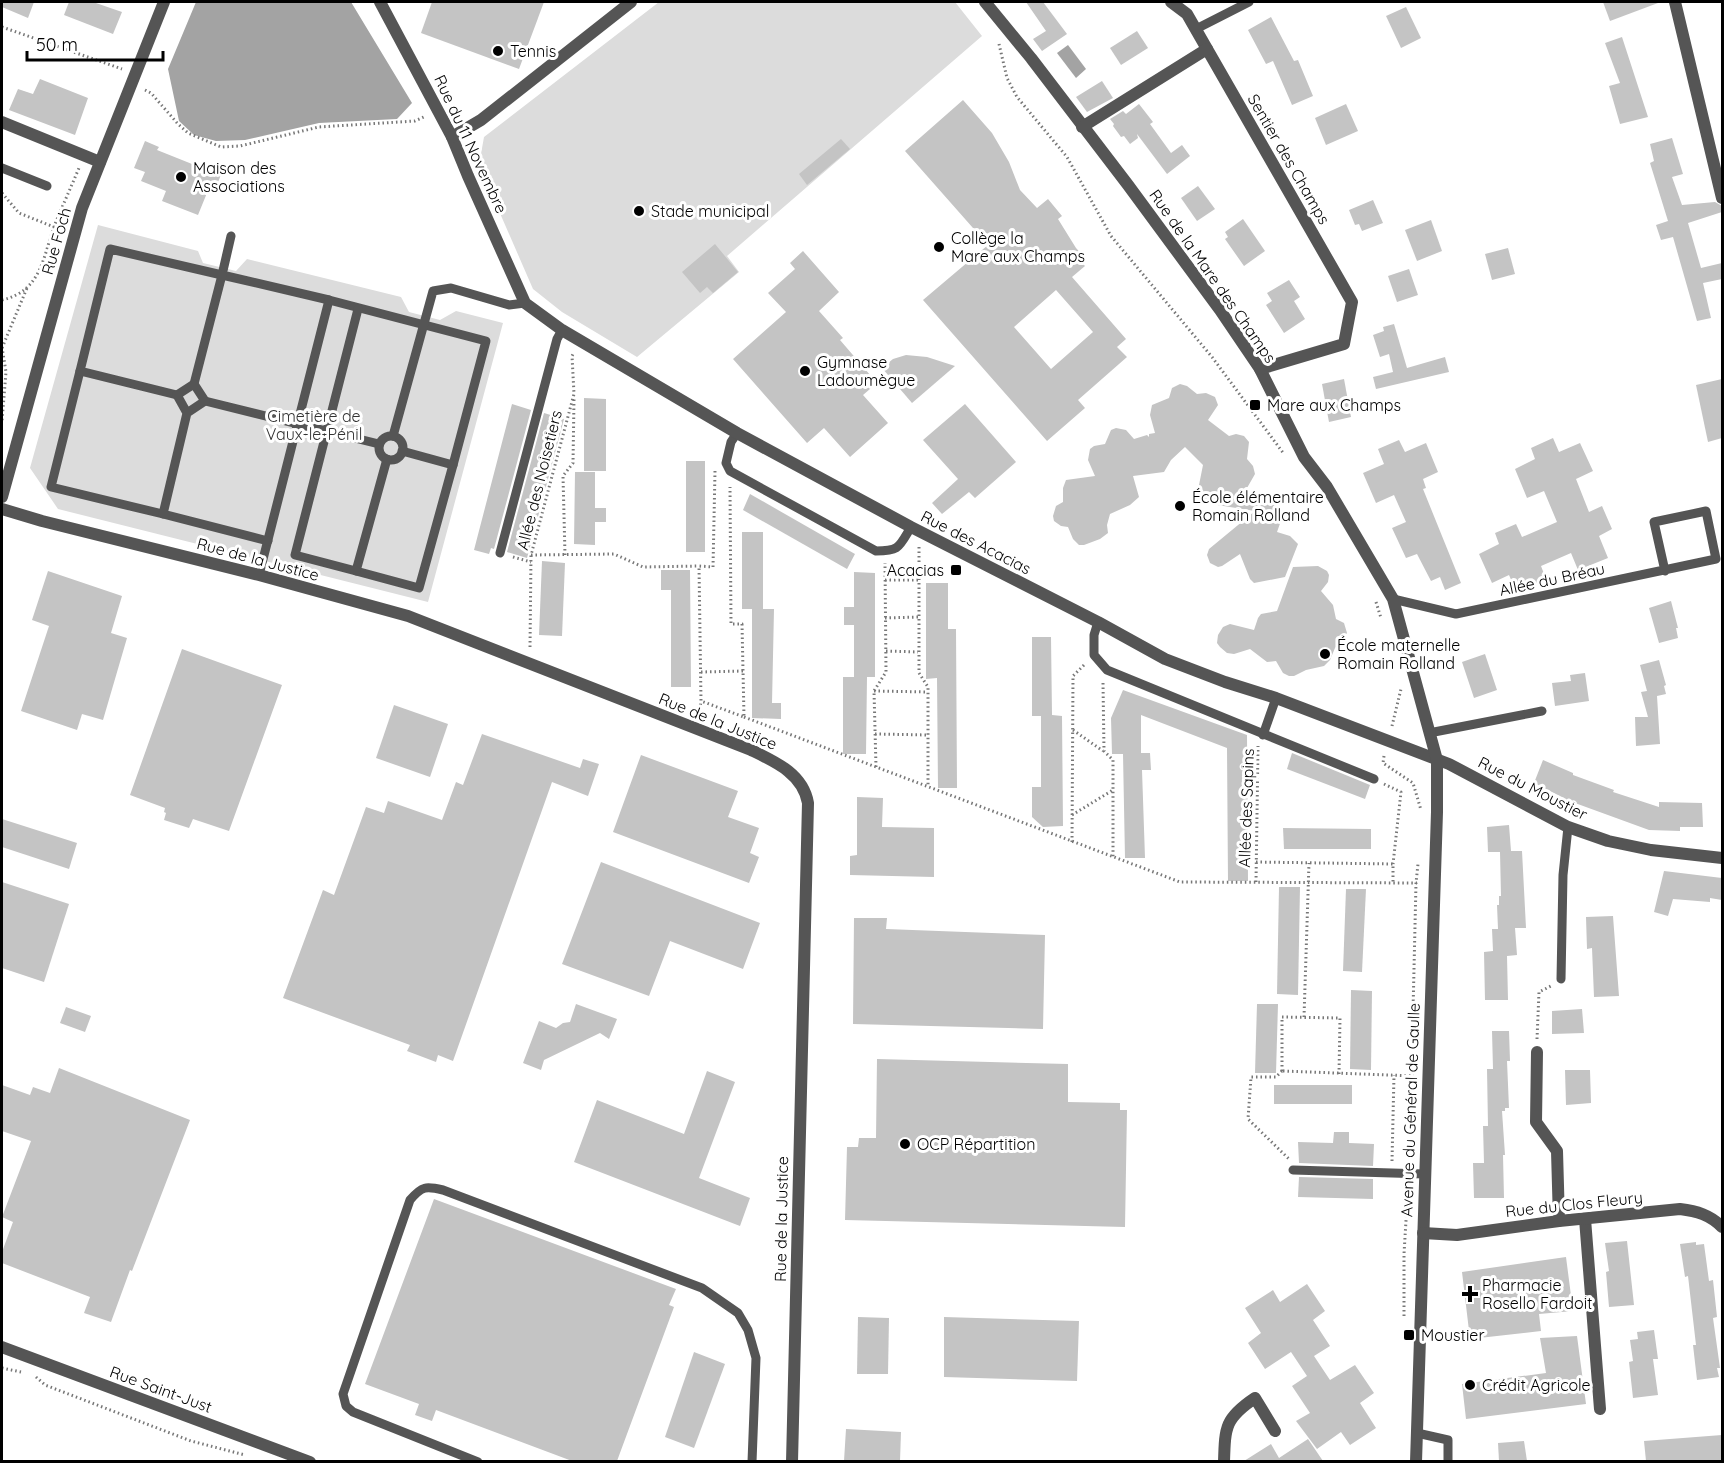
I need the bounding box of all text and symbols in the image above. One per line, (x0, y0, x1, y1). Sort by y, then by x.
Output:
scale bar (27, 24, 164, 62)
text: 50 m (36, 33, 78, 56)
place label: Tennis (510, 41, 556, 61)
marker: Tennis (491, 44, 505, 58)
street label: Rue du 11 Novembre (430, 72, 512, 216)
street label: Sentier des Champs (1244, 90, 1334, 228)
place label: Maison des Associations (193, 158, 285, 196)
marker: Maison des Associations (174, 170, 188, 184)
street label: Rue de la Mare des Champs (1145, 185, 1281, 367)
place label: Stade municipal (651, 201, 769, 221)
marker: Stade municipal (632, 204, 646, 218)
street label: Rue Foch (37, 205, 75, 277)
place label: Collège la Mare aux Champs (951, 228, 1085, 266)
marker: Collège la Mare aux Champs (932, 240, 946, 254)
place label: Gymnase Ladoumègue (817, 352, 915, 390)
marker: Gymnase Ladoumègue (798, 364, 812, 378)
place label: Mare aux Champs (1267, 395, 1401, 415)
marker: Mare aux Champs (1248, 398, 1262, 412)
park label: Cimetière de Vaux-le-Pénil (266, 406, 362, 444)
street label: Allée des Noisetiers (512, 408, 566, 552)
place label: École élémentaire Romain Rolland (1192, 487, 1324, 525)
marker: École élémentaire Romain Rolland (1173, 499, 1187, 513)
street label: Rue des Acacias (918, 506, 1034, 578)
street label: Rue de la Justice (195, 533, 321, 585)
street label: Allée du Bréau (1497, 558, 1607, 600)
place label: Acacias (887, 560, 944, 580)
marker: Acacias (949, 563, 963, 577)
place label: École maternelle Romain Rolland (1337, 635, 1460, 673)
marker: École maternelle Romain Rolland (1318, 647, 1332, 661)
street label: Rue de la Justice (656, 688, 780, 754)
street label: Allée des Sapins (1234, 748, 1258, 868)
street label: Rue du Moustier (1475, 752, 1591, 824)
street label: Avenue du Général de Gaulle (1396, 1003, 1424, 1217)
place label: OCP Répartition (917, 1134, 1035, 1154)
marker: OCP Répartition (898, 1137, 912, 1151)
street label: Rue de la Justice (770, 1156, 792, 1282)
street label: Rue du Clos Fleury (1504, 1187, 1644, 1221)
place label: Pharmacie Rosello Fardoit (1482, 1275, 1593, 1313)
marker: Pharmacie Rosello Fardoit (1463, 1287, 1477, 1301)
place label: Moustier (1421, 1325, 1485, 1345)
marker: Moustier (1402, 1328, 1416, 1342)
street label: Rue Saint-Just (107, 1361, 215, 1417)
place label: Crédit Agricole (1482, 1375, 1591, 1395)
marker: Crédit Agricole (1463, 1378, 1477, 1392)

